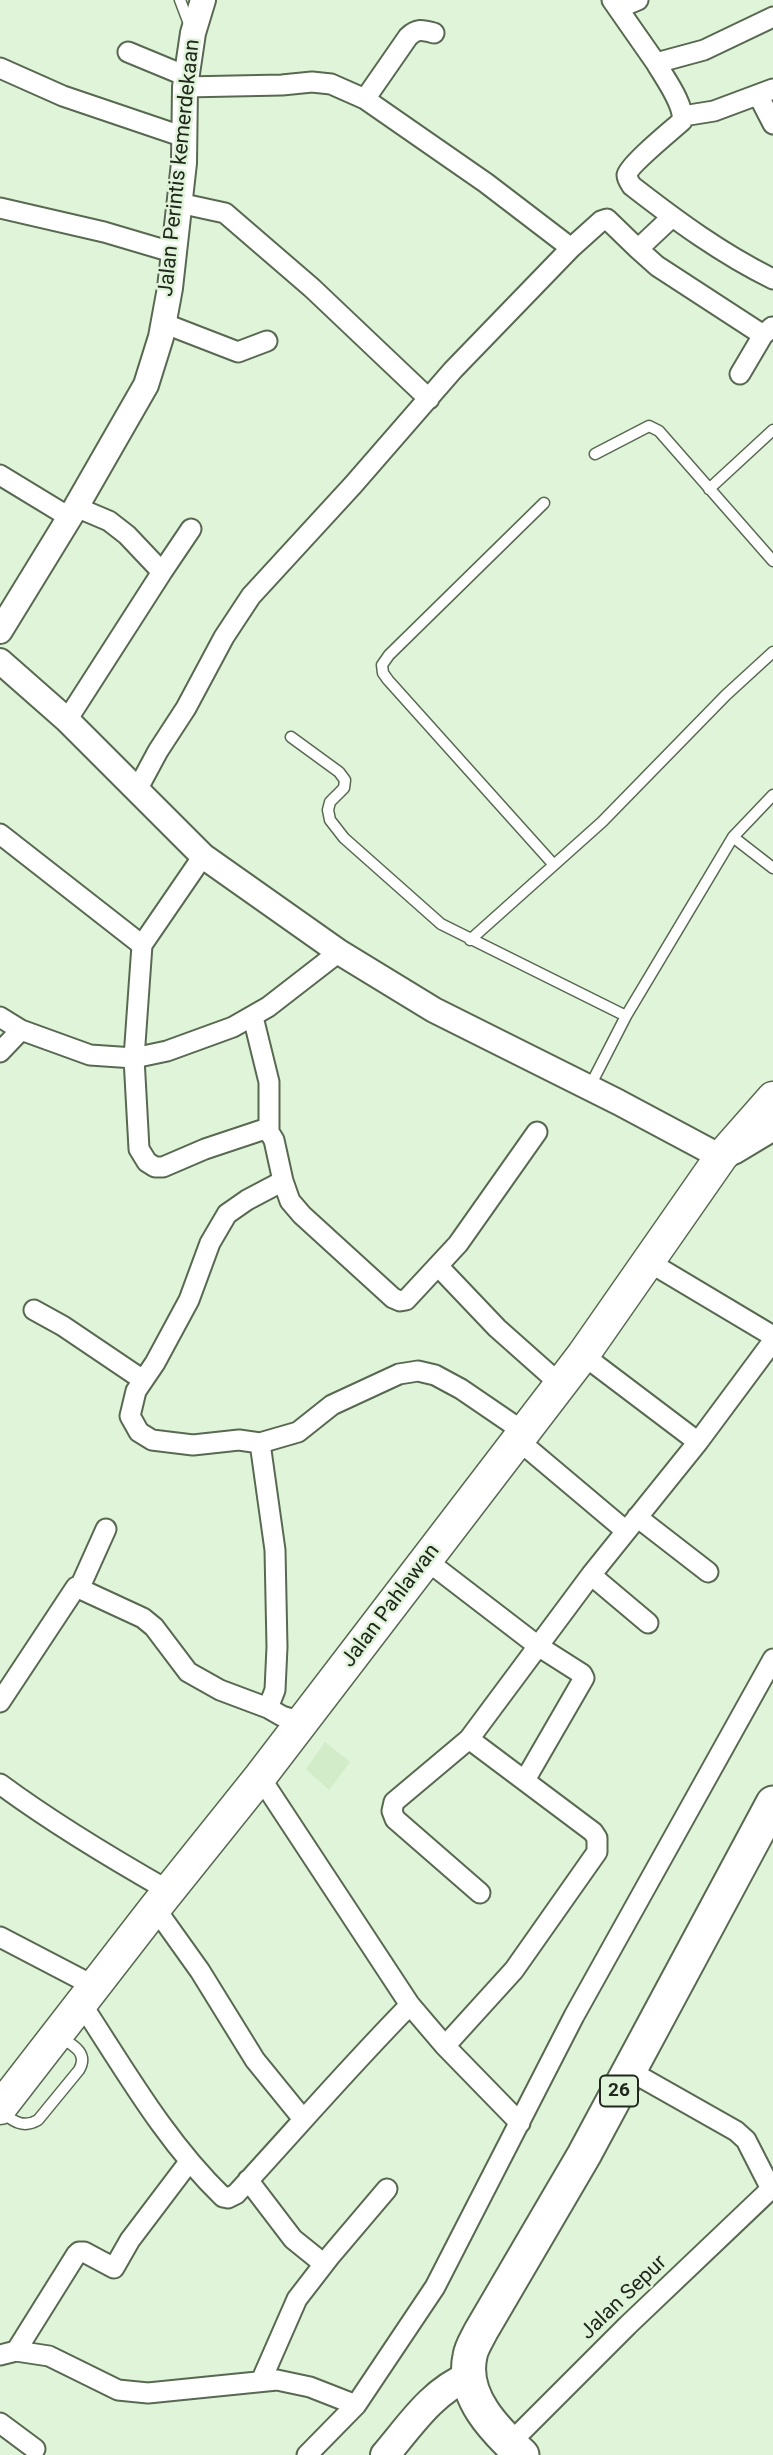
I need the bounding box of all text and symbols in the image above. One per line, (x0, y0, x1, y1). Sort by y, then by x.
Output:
street label: Jalan Perintis kemerdekaan (154, 38, 206, 298)
street label: Jalan Pahlawan (336, 1539, 446, 1673)
road number: 26 (600, 2076, 638, 2106)
street label: Jalan Sepur (576, 2251, 672, 2345)

